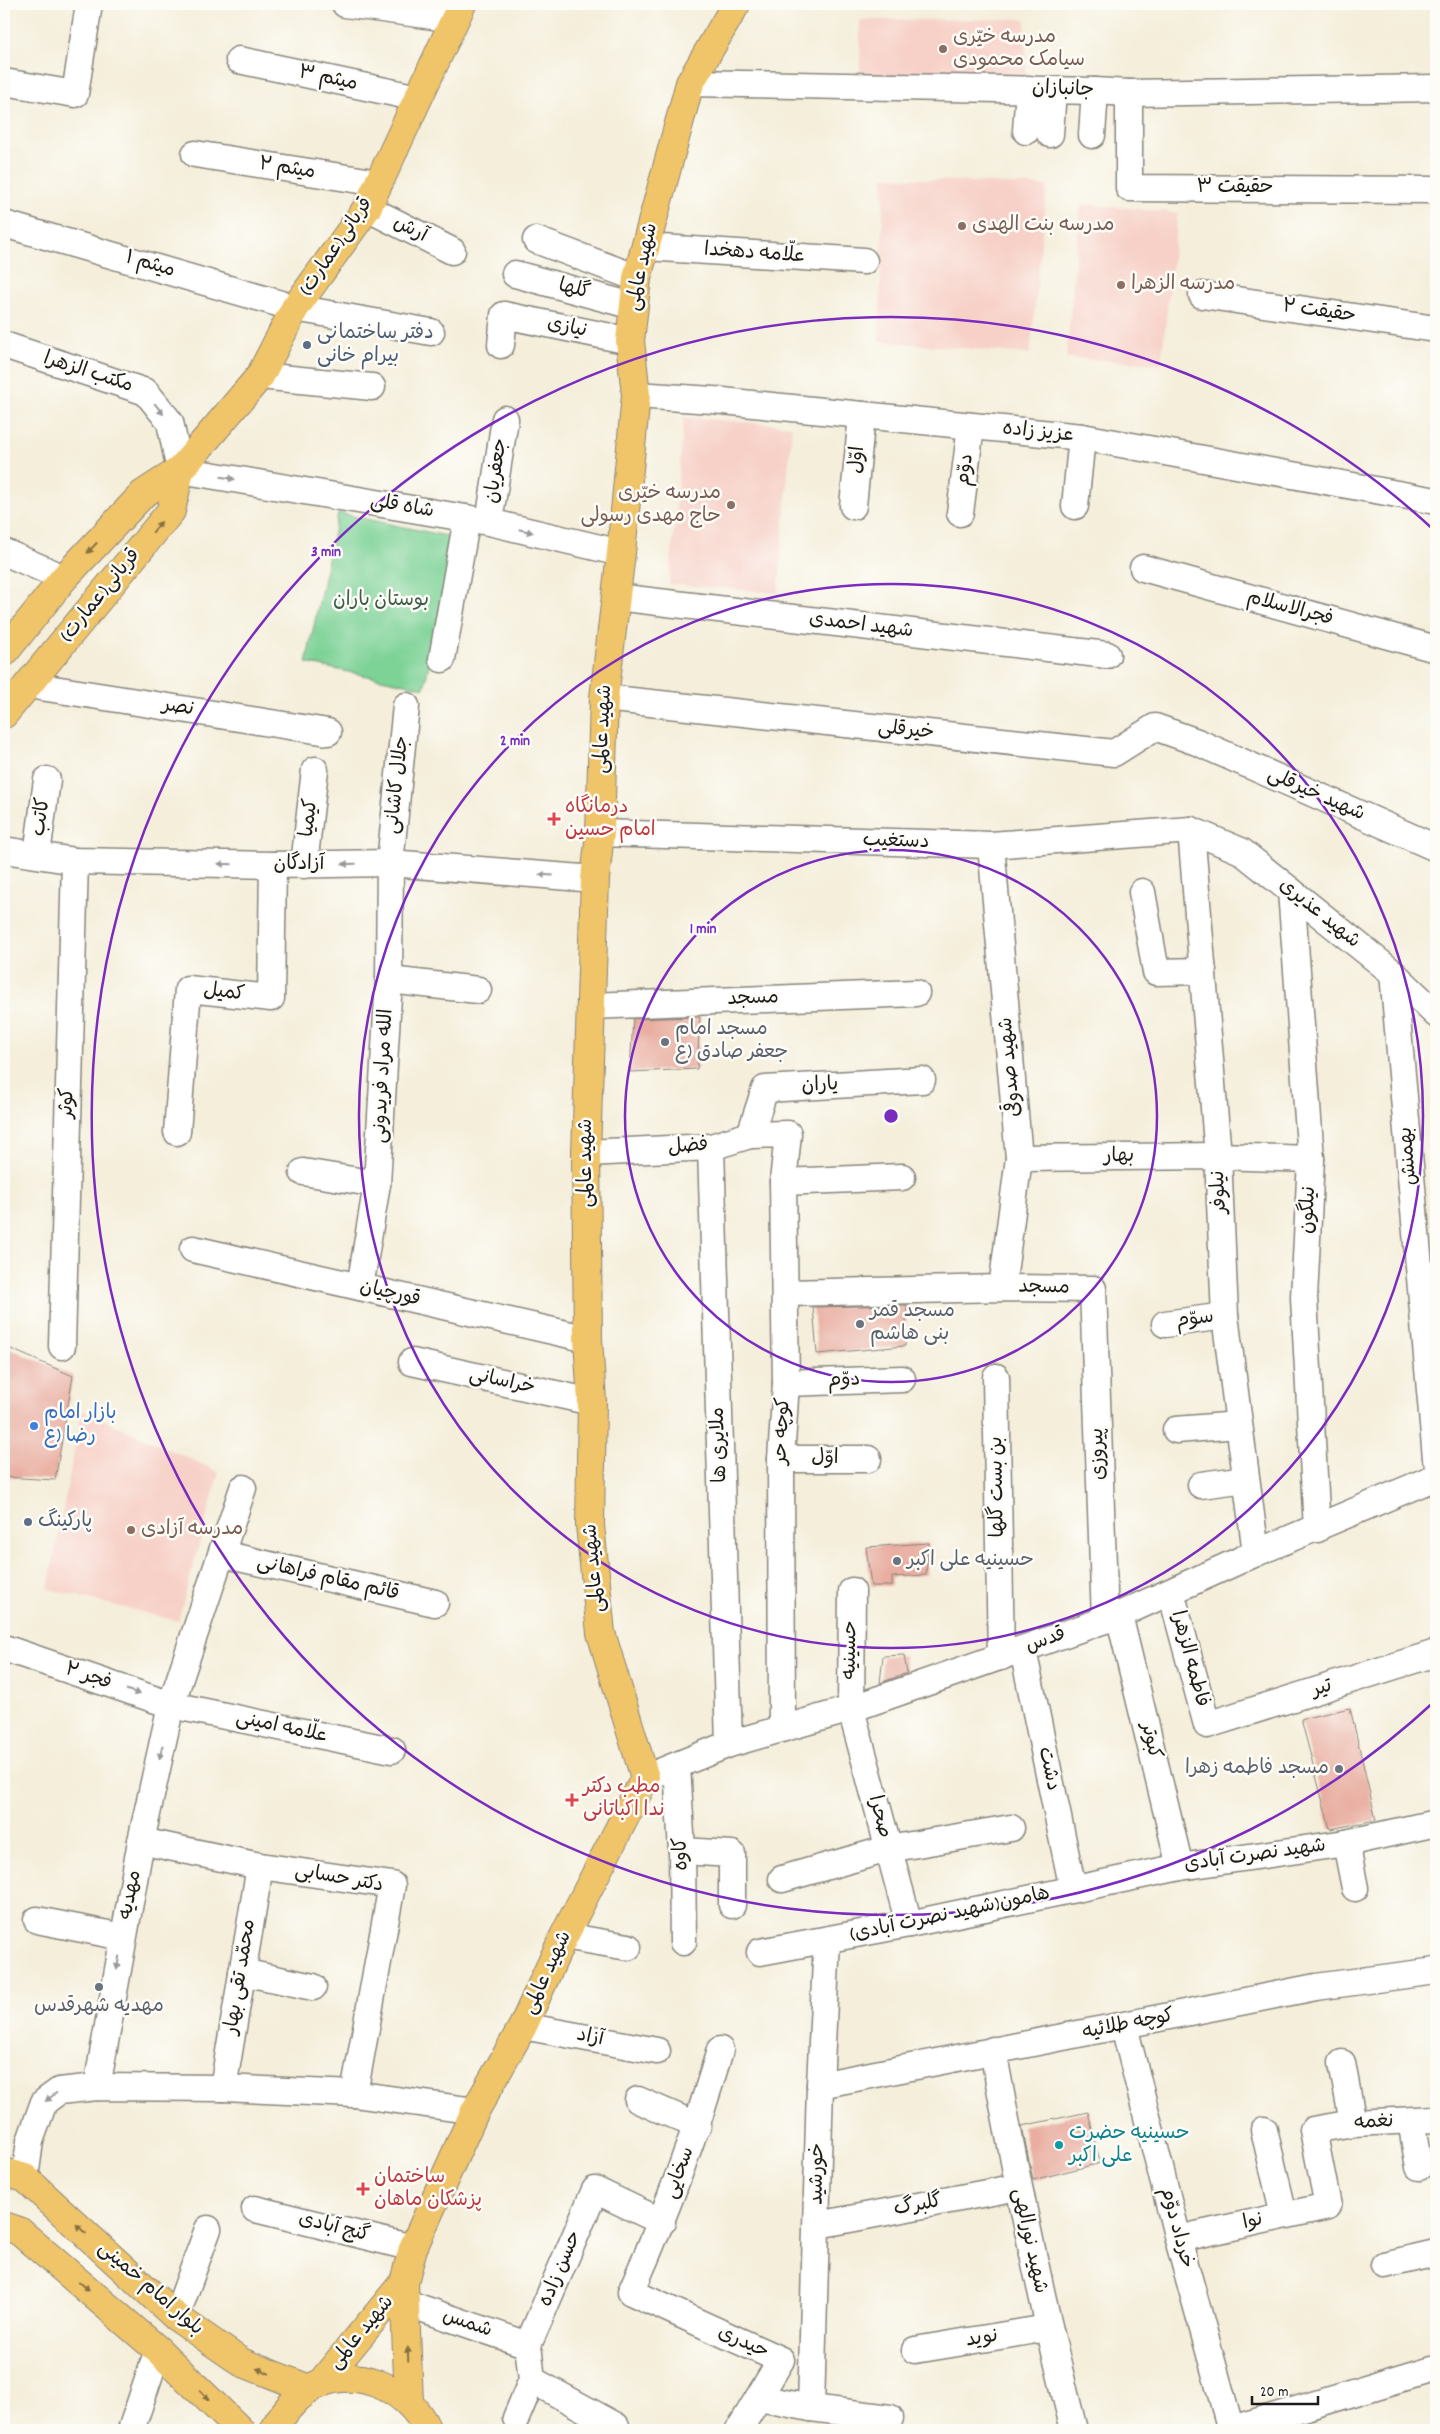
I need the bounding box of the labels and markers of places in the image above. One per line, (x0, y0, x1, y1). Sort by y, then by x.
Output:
place label: مدرسه خیّری سیامک محمودی (953, 24, 1085, 75)
marker: مدرسه خیّری سیامک محمودی (937, 43, 949, 55)
place label: مدرسه بنت الهدی (972, 212, 1115, 240)
marker: مدرسه بنت الهدی (956, 220, 968, 232)
place label: مدرسه الزهرا (1131, 271, 1235, 299)
marker: مدرسه الزهرا (1115, 279, 1127, 291)
place label: دفتر ساختمانی بیرام خانی (317, 320, 434, 371)
marker: دفتر ساختمانی بیرام خانی (301, 339, 313, 351)
place label: مدرسه خیّری حاج مهدی رسولی (580, 480, 721, 531)
marker: مدرسه خیّری حاج مهدی رسولی (725, 499, 737, 511)
place label: درمانگاه امام حسین (565, 794, 656, 845)
marker: درمانگاه امام حسین (547, 812, 561, 826)
place label: مسجد امام جعفر صادق (ع (675, 1016, 788, 1067)
marker: مسجد امام جعفر صادق (ع (659, 1036, 671, 1048)
centre of rings (882, 1107, 900, 1125)
place label: مسجد قمر بنی هاشم (868, 1298, 955, 1349)
marker: مسجد قمر بنی هاشم (854, 1318, 866, 1330)
place label: بازار امام رضا (ع (44, 1400, 117, 1451)
marker: بازار امام رضا (ع (28, 1420, 40, 1432)
place label: پارکینگ (38, 1508, 92, 1536)
marker: پارکینگ (22, 1516, 34, 1528)
place label: مدرسه آزادی (141, 1516, 243, 1544)
marker: مدرسه آزادی (125, 1524, 137, 1536)
place label: حسینیه علی اکبر (905, 1547, 1034, 1575)
marker: حسینیه علی اکبر (891, 1555, 903, 1567)
place label: مسجد فاطمه زهرا (1185, 1755, 1329, 1783)
marker: مسجد فاطمه زهرا (1333, 1763, 1345, 1775)
place label: مطب دکتر ندا اکباتانی (581, 1774, 664, 1825)
marker: مطب دکتر ندا اکباتانی (565, 1793, 579, 1807)
marker: مهدیه شهرقدس (93, 1981, 105, 1993)
place label: مهدیه شهرقدس (34, 1993, 164, 2021)
place label: حسینیه حضرت علی اکبر (1067, 2120, 1190, 2171)
marker: حسینیه حضرت علی اکبر (1053, 2139, 1065, 2151)
place label: ساختمان پزشکان ماهان (374, 2164, 482, 2215)
marker: ساختمان پزشکان ماهان (356, 2182, 370, 2196)

